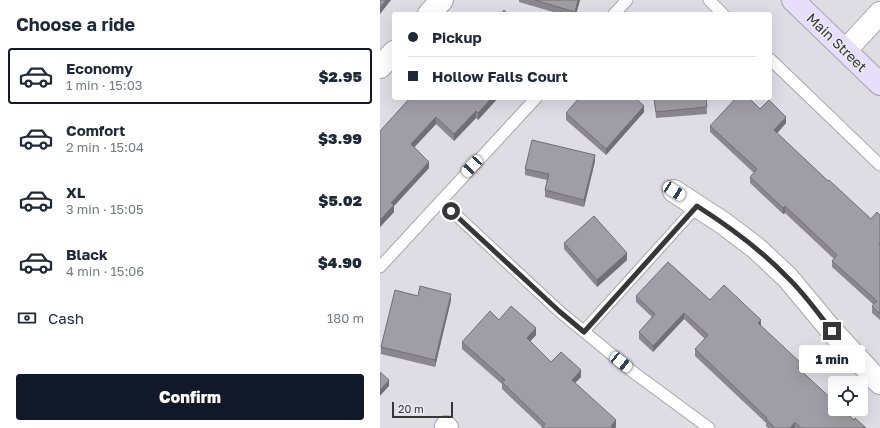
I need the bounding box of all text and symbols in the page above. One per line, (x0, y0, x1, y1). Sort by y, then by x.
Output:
street label: Main Street (803, 9, 871, 75)
text: Choose a ride (16, 13, 135, 35)
text: Pickup (432, 28, 482, 46)
icon: car (18, 58, 54, 94)
text: Economy (66, 59, 133, 77)
text: $2.95 (318, 67, 362, 85)
text: Hollow Falls Court (432, 67, 568, 85)
text: 1 min · 15:03 (66, 77, 142, 93)
icon: car (18, 120, 54, 156)
text: Comfort (66, 121, 125, 139)
text: $3.99 (318, 129, 362, 147)
text: 2 min · 15:04 (66, 139, 144, 155)
car (459, 153, 485, 179)
car (661, 179, 687, 203)
icon: car (18, 182, 54, 218)
text: XL (66, 183, 85, 201)
text: $5.02 (318, 191, 362, 209)
text: 3 min · 15:05 (66, 201, 144, 217)
route start (442, 202, 460, 220)
icon: car (18, 244, 54, 280)
text: Black (66, 245, 108, 263)
text: $4.90 (318, 253, 362, 271)
text: 4 min · 15:06 (66, 263, 144, 279)
icon: cash (16, 307, 38, 329)
text: Cash (48, 309, 84, 327)
text: 180 m (327, 310, 364, 326)
route end (823, 322, 841, 340)
callout: 1 min (799, 345, 865, 373)
car (608, 350, 634, 374)
text: 1 min (815, 351, 849, 367)
button: Confirm (16, 374, 364, 420)
map controls (828, 376, 868, 416)
button: locate (828, 376, 868, 416)
scale bar (392, 400, 453, 419)
text: 20 m (398, 402, 424, 415)

